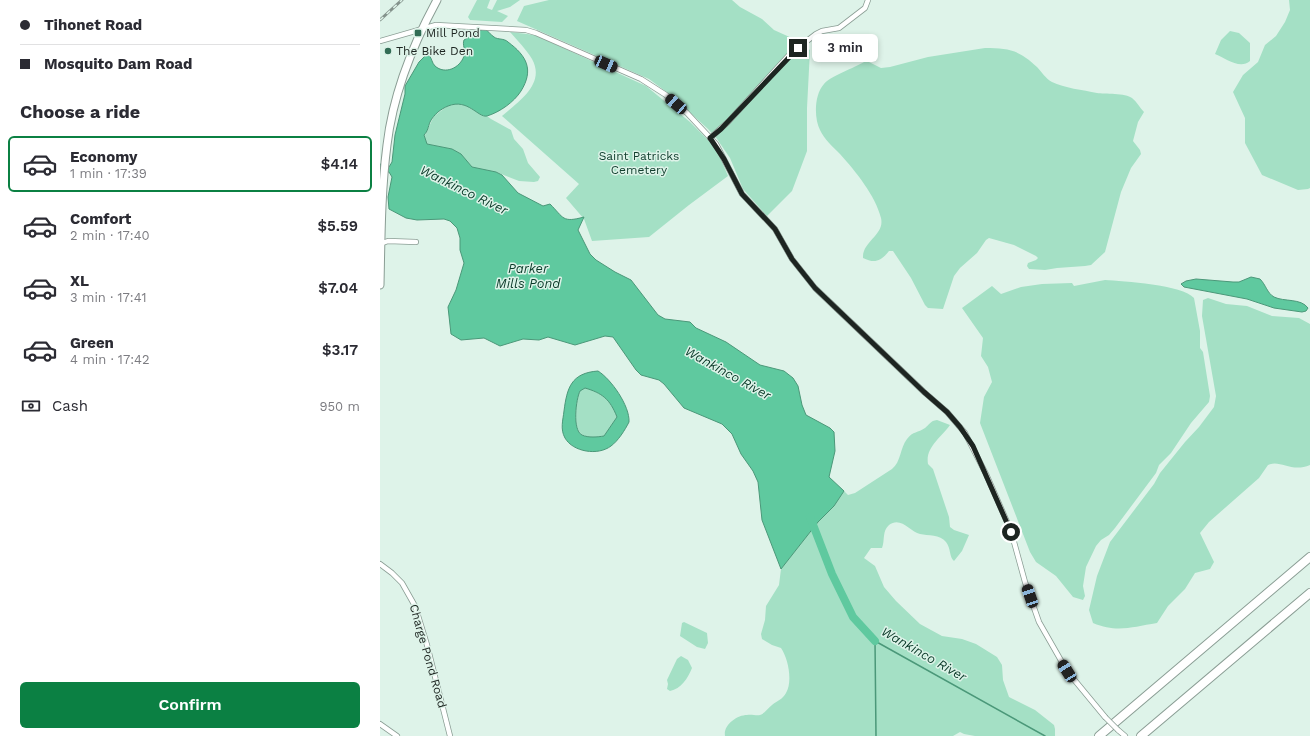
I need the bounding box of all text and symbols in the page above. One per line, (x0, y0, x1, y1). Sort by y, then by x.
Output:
text: Tihonet Road (44, 16, 142, 34)
place label: Mill Pond (426, 26, 480, 40)
marker: Mill Pond (413, 28, 423, 38)
callout: 3 min (812, 34, 878, 62)
route end (789, 39, 807, 57)
text: 3 min (827, 40, 863, 55)
place label: The Bike Den (396, 44, 473, 58)
marker: The Bike Den (383, 46, 393, 56)
car (593, 54, 619, 74)
text: Mosquito Dam Road (44, 55, 192, 73)
car (663, 92, 689, 116)
text: Choose a ride (20, 101, 140, 122)
icon: car (22, 146, 58, 182)
text: Economy (70, 148, 137, 166)
park label: Saint Patricks Cemetery (599, 149, 679, 177)
text: $4.14 (321, 155, 358, 173)
water label: Wankinco River (418, 162, 511, 218)
text: 1 min · 17:39 (70, 166, 147, 181)
icon: car (22, 208, 58, 244)
text: Comfort (70, 210, 131, 228)
text: $5.59 (318, 217, 358, 235)
text: 2 min · 17:40 (70, 228, 150, 243)
water label: Parker Mills Pond (496, 261, 561, 291)
icon: car (22, 270, 58, 306)
text: XL (70, 272, 89, 290)
text: $7.04 (318, 279, 358, 297)
text: 3 min · 17:41 (70, 290, 146, 305)
icon: car (22, 332, 58, 368)
text: Green (70, 334, 114, 352)
text: $3.17 (322, 341, 358, 359)
water label: Wankinco River (683, 343, 774, 403)
text: 4 min · 17:42 (70, 352, 150, 367)
icon: cash (20, 395, 42, 417)
text: Cash (52, 397, 88, 415)
text: 950 m (320, 399, 360, 414)
route start (1002, 523, 1020, 541)
car (1020, 583, 1040, 609)
street label: Charge Pond Road (406, 603, 450, 709)
water label: Wankinco River (879, 624, 970, 685)
car (1056, 658, 1078, 684)
button: Confirm (20, 682, 360, 728)

